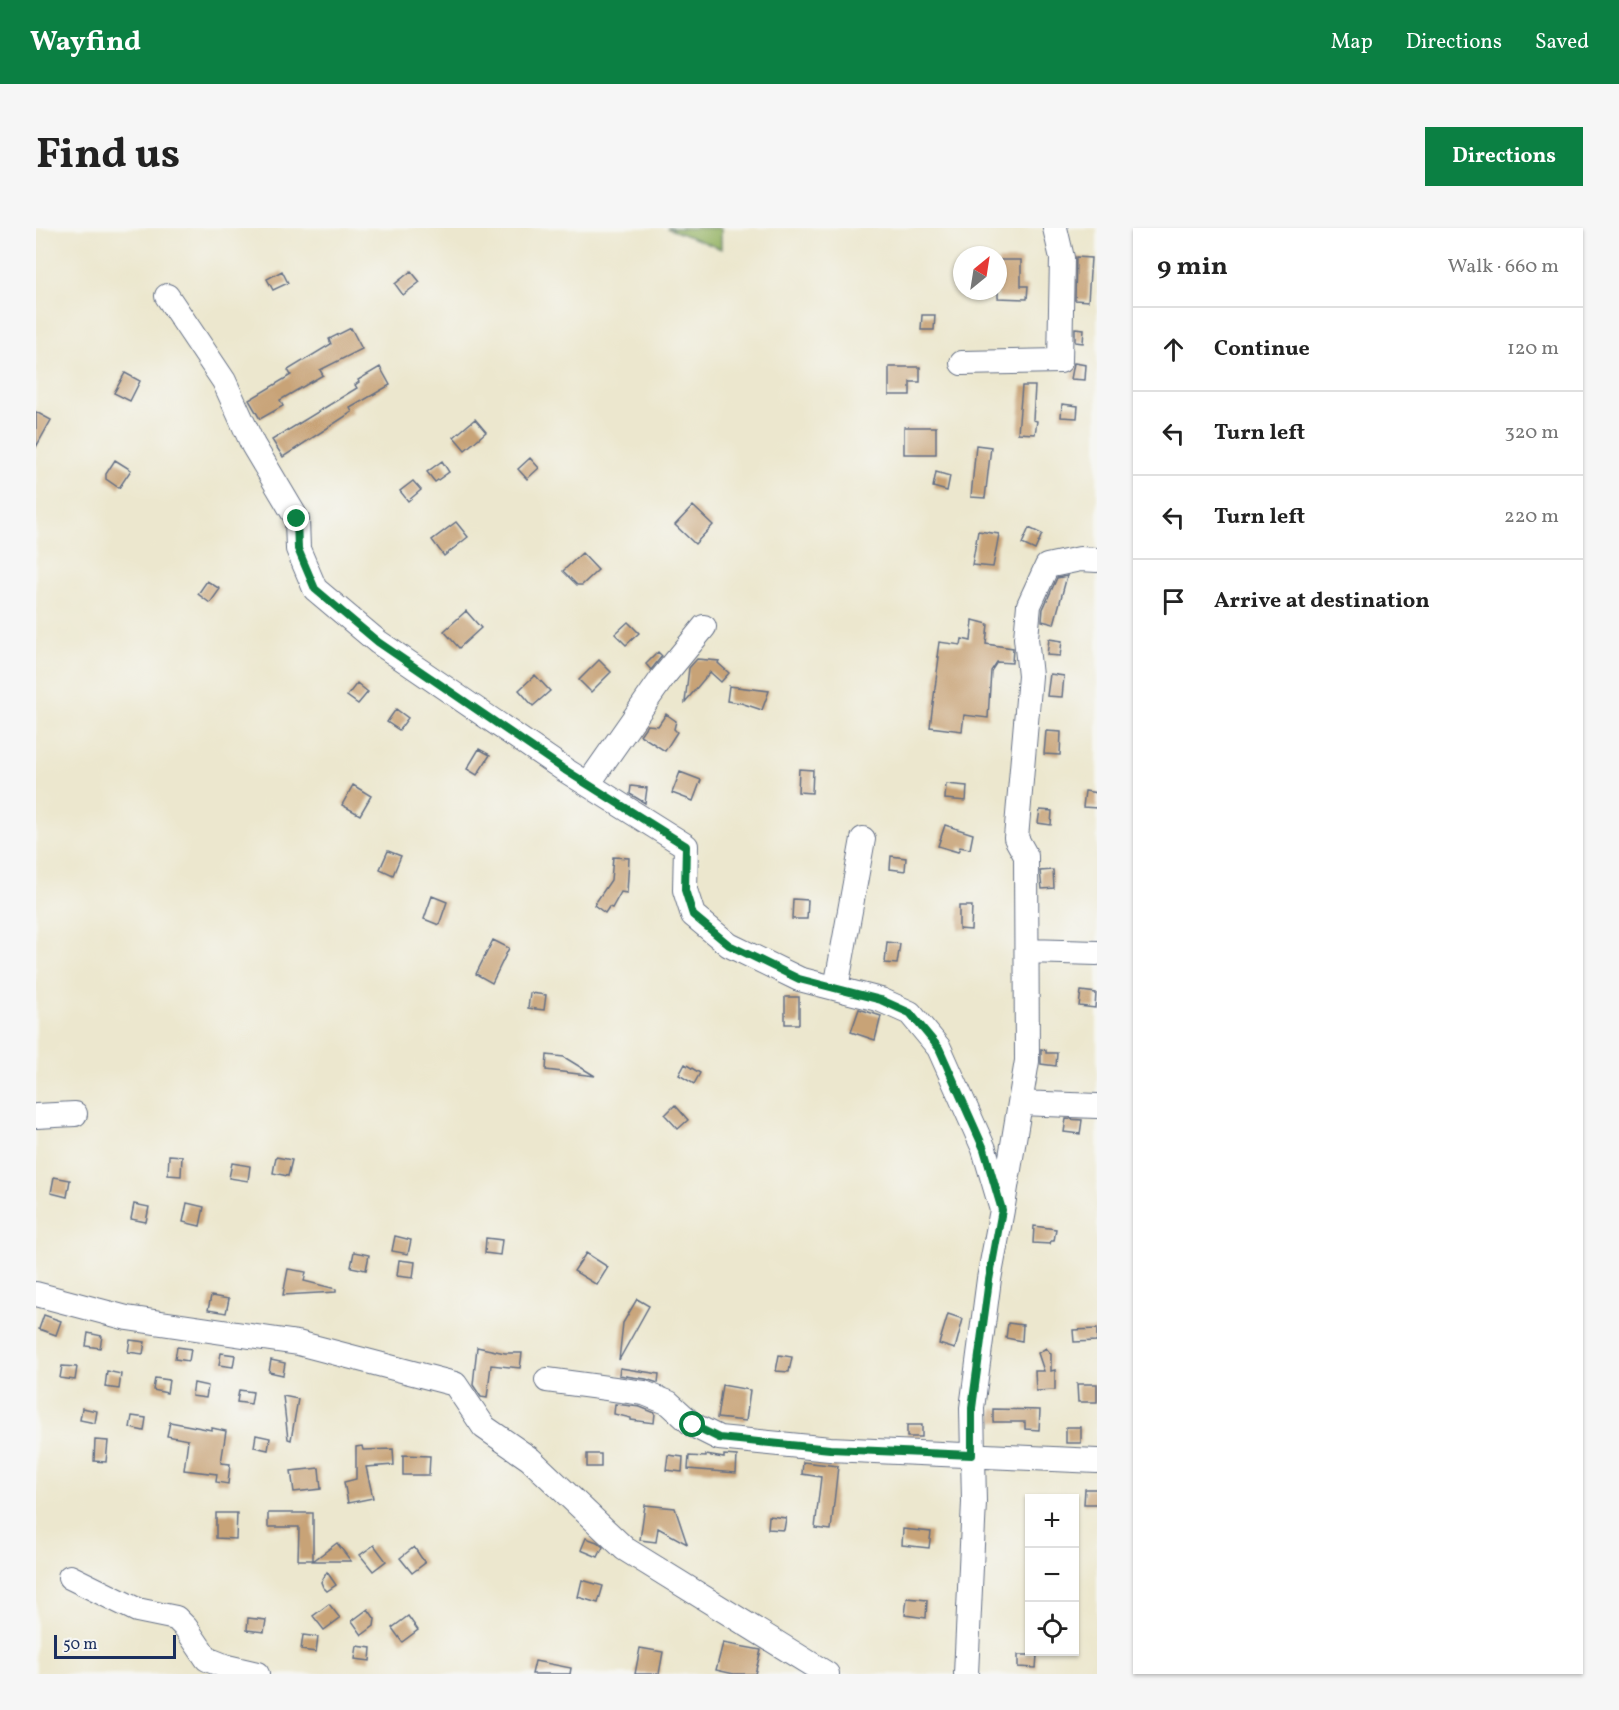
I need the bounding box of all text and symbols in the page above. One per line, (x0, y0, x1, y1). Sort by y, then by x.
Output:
text: Wayfind (30, 23, 141, 62)
text: Map (1331, 28, 1373, 57)
text: Directions (1406, 28, 1502, 57)
text: Saved (1535, 28, 1589, 57)
text: Find us (36, 127, 180, 186)
button: Directions (1425, 127, 1583, 186)
north arrow (953, 246, 1007, 300)
text: 9 min (1157, 249, 1228, 285)
text: Walk · 660 m (1448, 253, 1559, 281)
icon: ahead (1157, 333, 1190, 366)
text: Continue (1214, 334, 1310, 365)
text: 120 m (1507, 335, 1559, 363)
icon: left (1157, 417, 1190, 450)
text: Turn left (1214, 418, 1305, 449)
text: 320 m (1504, 419, 1559, 447)
icon: left (1157, 501, 1190, 534)
text: Turn left (1214, 502, 1305, 533)
text: 220 m (1504, 503, 1559, 531)
route end (283, 505, 309, 531)
icon: arrive (1157, 585, 1190, 618)
text: Arrive at destination (1214, 586, 1430, 617)
route start (679, 1411, 705, 1437)
map controls (1025, 1494, 1079, 1656)
button: + (1025, 1494, 1079, 1548)
button: − (1025, 1548, 1079, 1602)
button: locate (1025, 1602, 1079, 1656)
scale bar (54, 1632, 176, 1660)
text: 50 m (63, 1634, 97, 1656)

